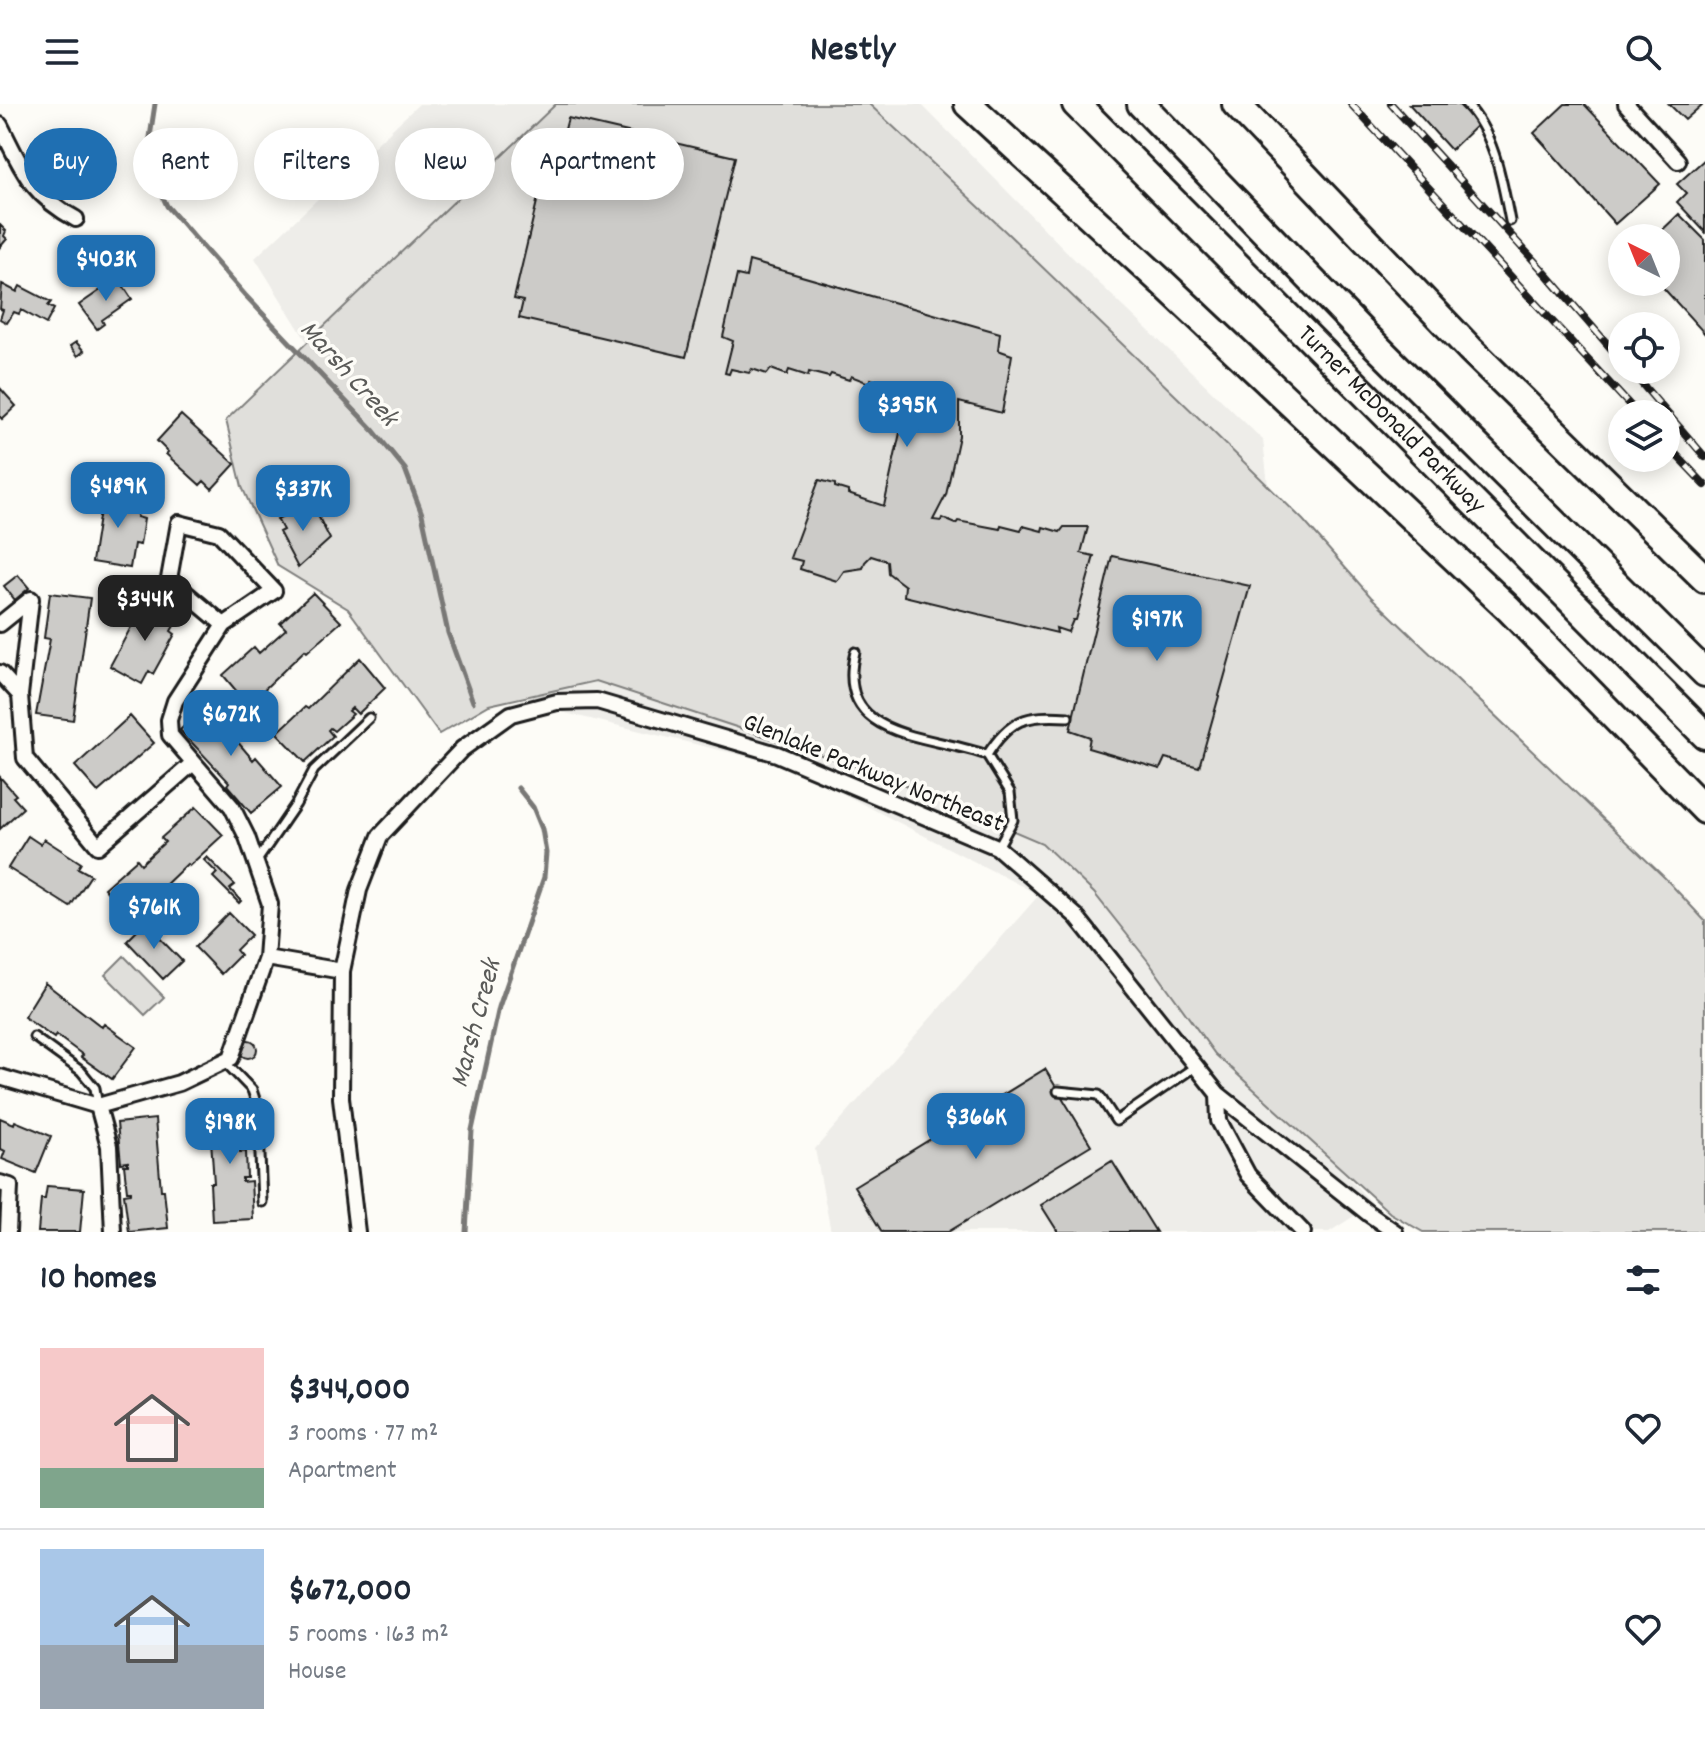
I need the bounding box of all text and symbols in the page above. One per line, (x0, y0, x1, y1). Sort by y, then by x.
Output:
text: Nestly (810, 26, 895, 78)
icon: menu (40, 30, 84, 74)
icon: search (1621, 30, 1665, 74)
chip: Buy (24, 128, 117, 200)
chip: Rent (133, 128, 238, 200)
chip: Filters (254, 128, 379, 200)
chip: New (395, 128, 495, 200)
chip: Apartment (511, 128, 684, 200)
north arrow (1608, 224, 1680, 296)
map controls (1608, 224, 1680, 472)
pin: $403K (50, 235, 162, 303)
text: $403K (75, 242, 137, 279)
button: locate (1608, 312, 1680, 384)
water label: Marsh Creek (288, 313, 407, 439)
street label: Turner McDonald Parkway (1288, 317, 1494, 523)
pin: $395K (851, 381, 963, 449)
text: $395K (877, 388, 937, 425)
button: layers (1608, 400, 1680, 472)
pin: $489K (62, 462, 174, 530)
pin: $337K (247, 465, 359, 533)
text: $489K (89, 469, 147, 506)
text: $337K (274, 472, 332, 509)
pin: $344K (89, 575, 201, 643)
text: $344K (116, 582, 174, 619)
pin: $197K (1101, 595, 1213, 663)
text: $197K (1131, 602, 1183, 639)
pin: $672K (175, 690, 287, 758)
text: $672K (201, 697, 261, 734)
street label: Glenlake Parkway Northeast (737, 705, 1009, 843)
pin: $761K (98, 883, 210, 951)
text: $761K (127, 890, 181, 927)
water label: Marsh Creek (442, 953, 515, 1093)
pin: $366K (920, 1093, 1032, 1161)
pin: $198K (174, 1098, 286, 1166)
text: $366K (945, 1100, 1007, 1137)
text: $198K (203, 1105, 257, 1142)
text: 10 homes (40, 1256, 157, 1305)
icon: filters (1621, 1258, 1665, 1302)
text: $344,000 (288, 1367, 411, 1416)
icon: home (104, 1380, 200, 1476)
icon: heart (1621, 1406, 1665, 1450)
text: 3 rooms · 77 m² (288, 1416, 438, 1453)
text: Apartment (288, 1453, 397, 1490)
text: $672,000 (288, 1568, 412, 1617)
icon: home (104, 1581, 200, 1677)
icon: heart (1621, 1607, 1665, 1651)
text: 5 rooms · 163 m² (288, 1617, 449, 1654)
text: House (288, 1654, 346, 1691)

